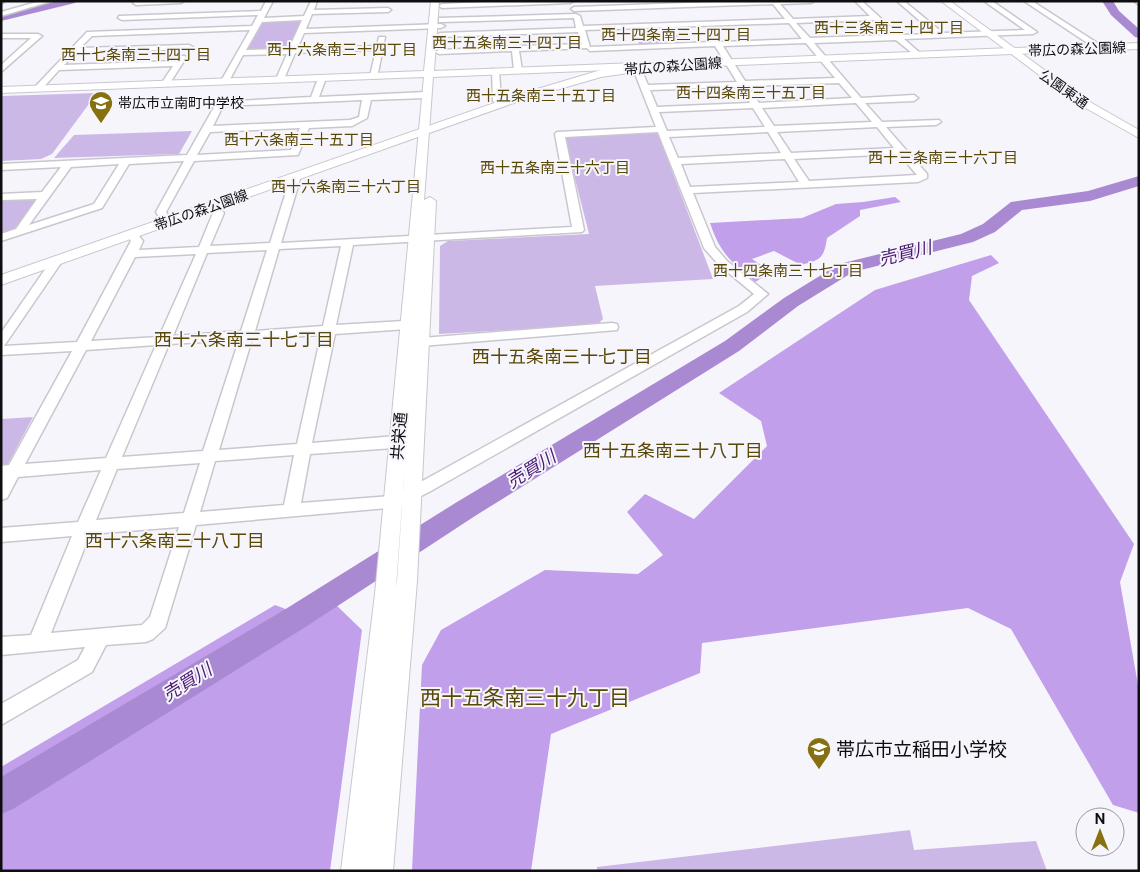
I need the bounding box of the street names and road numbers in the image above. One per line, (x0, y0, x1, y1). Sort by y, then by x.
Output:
street label: 帯広の森公園線 (1028, 39, 1126, 59)
street label: 帯広の森公園線 (624, 55, 722, 77)
street label: 公園東通 (1036, 66, 1092, 112)
street label: 帯広の森公園線 (152, 186, 250, 234)
street label: 共栄通 (387, 411, 411, 461)

